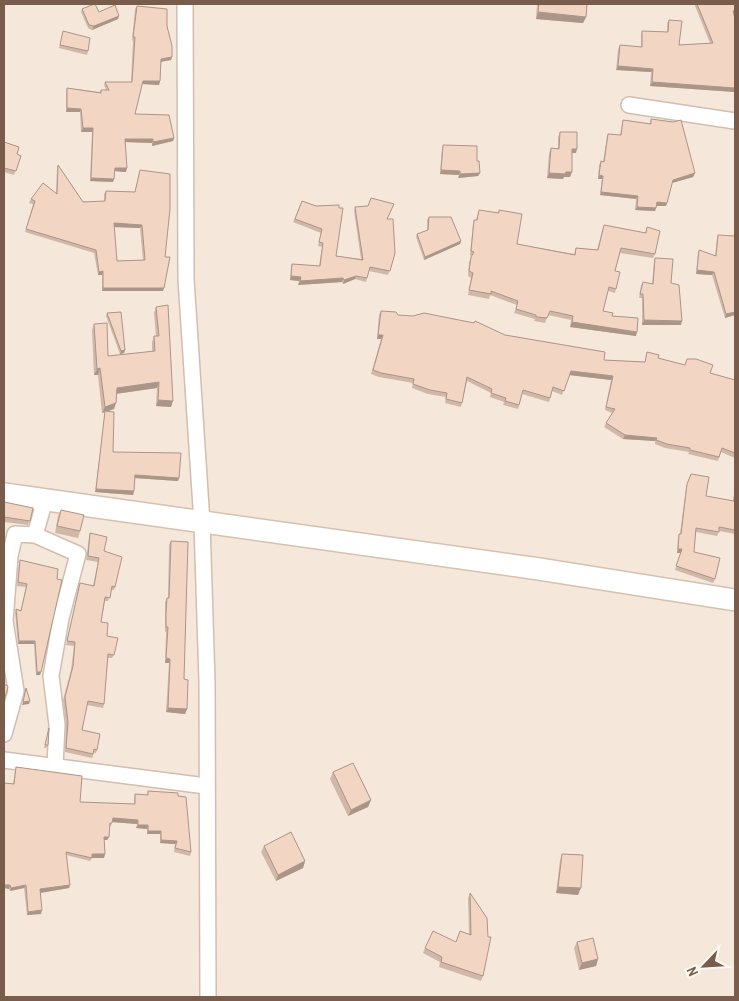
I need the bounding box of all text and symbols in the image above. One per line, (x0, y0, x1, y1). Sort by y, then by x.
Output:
north arrow (679, 941, 729, 991)
text: N (682, 964, 702, 979)

